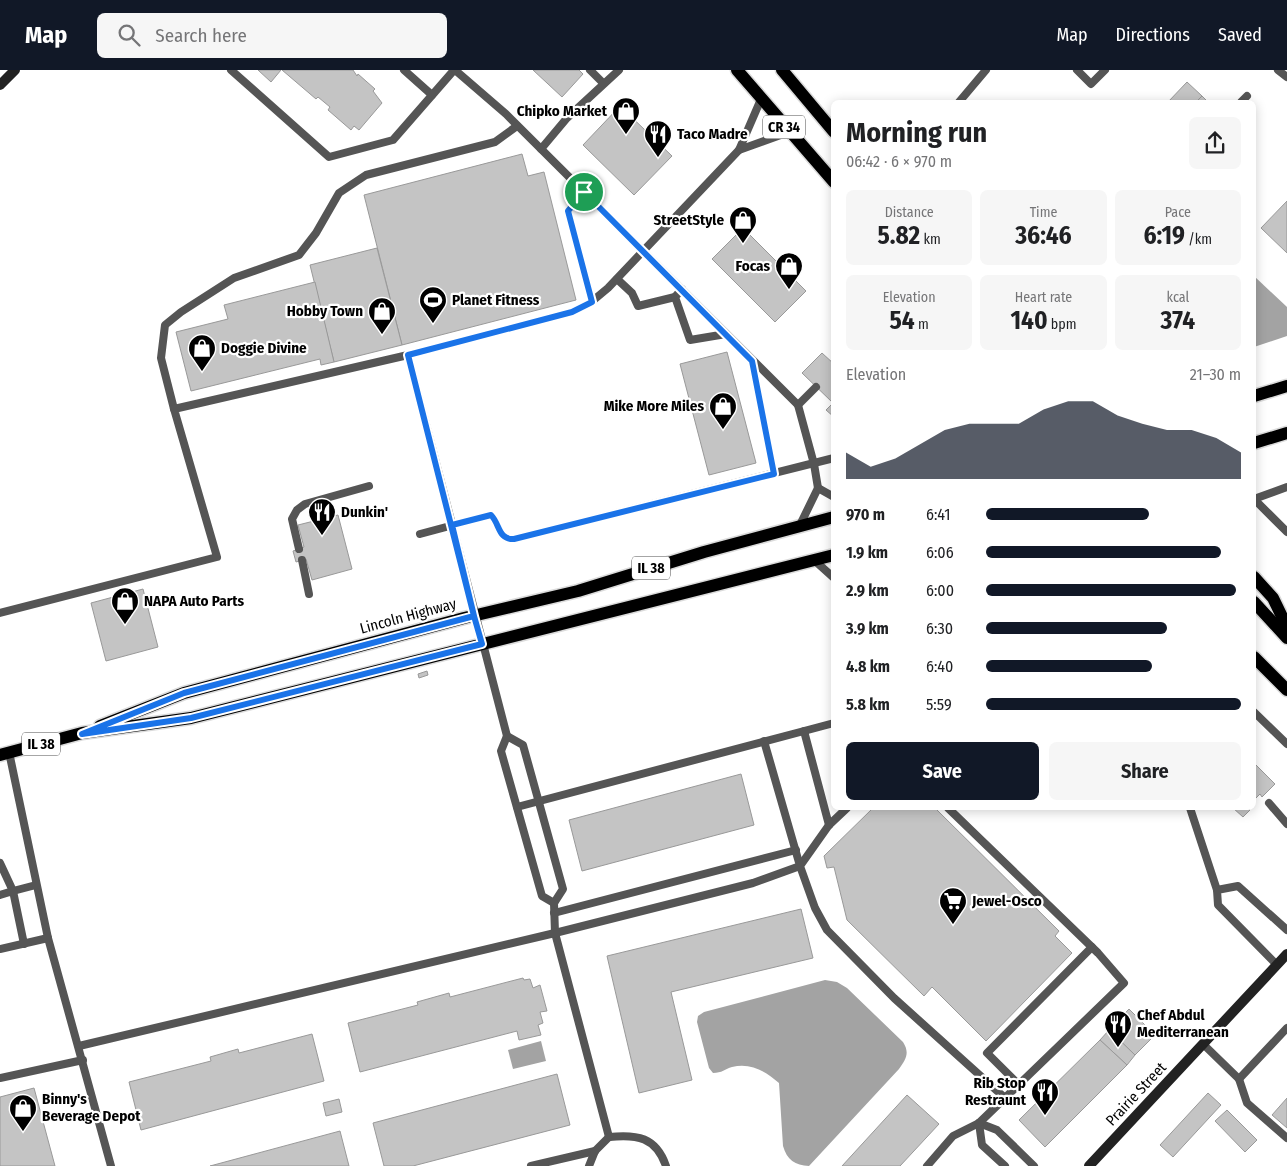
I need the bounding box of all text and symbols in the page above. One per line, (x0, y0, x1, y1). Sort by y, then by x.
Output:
search box (97, 13, 447, 58)
text: Map (25, 21, 67, 49)
icon: search (115, 21, 143, 49)
text: Search here (155, 24, 247, 47)
text: Map (1056, 24, 1088, 46)
text: Directions (1116, 24, 1190, 46)
text: Saved (1218, 24, 1262, 46)
shop icon: Chipko Market (611, 96, 641, 135)
place label: Chipko Market (517, 102, 608, 120)
road number: CR 34 (763, 116, 805, 138)
text: Morning run (846, 116, 987, 149)
button: share (1189, 117, 1241, 169)
restaurant icon: Taco Madre (643, 119, 673, 158)
place label: Taco Madre (677, 125, 748, 143)
text: 06:42 · 6 × 970 m (846, 152, 952, 171)
pin (563, 171, 605, 213)
icon: arrive (570, 178, 598, 206)
text: Distance (885, 204, 934, 221)
text: Time (1030, 204, 1057, 221)
text: Pace (1165, 204, 1191, 221)
shop icon: StreetStyle (728, 205, 758, 244)
place label: StreetStyle (654, 211, 724, 229)
text: 5.82 (878, 221, 920, 251)
text: 36:46 (1015, 221, 1072, 251)
text: 6:19 (1144, 221, 1185, 251)
text: km (920, 231, 941, 248)
text: /km (1185, 231, 1212, 248)
shop icon: Focas (774, 251, 804, 290)
place label: Focas (736, 257, 770, 275)
sports icon: Planet Fitness (418, 285, 448, 324)
text: Elevation (883, 289, 936, 306)
text: Heart rate (1015, 289, 1072, 306)
text: kcal (1166, 289, 1189, 306)
place label: Planet Fitness (452, 291, 540, 309)
shop icon: Hobby Town (367, 296, 397, 335)
place label: Hobby Town (287, 302, 363, 320)
text: 54 (890, 306, 915, 336)
text: 140 (1010, 306, 1048, 336)
text: 374 (1161, 306, 1195, 336)
text: m (915, 316, 929, 333)
text: bpm (1048, 316, 1077, 333)
shop icon: Doggie Divine (187, 333, 217, 372)
place label: Doggie Divine (221, 339, 307, 357)
text: Elevation (846, 365, 906, 384)
text: 21–30 m (1190, 365, 1241, 384)
shop icon: Mike More Miles (708, 391, 738, 430)
place label: Mike More Miles (604, 397, 704, 415)
restaurant icon: Dunkin' (307, 497, 337, 536)
place label: Dunkin' (341, 503, 388, 521)
text: 970 m (846, 505, 885, 524)
text: 6:41 (926, 505, 950, 524)
text: 1.9 km (846, 543, 888, 562)
text: 6:06 (926, 543, 954, 562)
road number: IL 38 (632, 556, 670, 579)
text: 2.9 km (846, 581, 889, 600)
text: 6:00 (926, 581, 954, 600)
shop icon: NAPA Auto Parts (110, 586, 140, 625)
place label: NAPA Auto Parts (144, 592, 244, 610)
street label: Lincoln Highway (358, 594, 458, 638)
text: 3.9 km (846, 619, 889, 638)
text: 6:30 (926, 619, 953, 638)
text: 4.8 km (846, 657, 890, 676)
text: 6:40 (926, 657, 953, 676)
text: 5.8 km (846, 695, 890, 714)
text: 5:59 (926, 695, 952, 714)
road number: IL 38 (22, 732, 60, 756)
button: Save (846, 742, 1039, 800)
button: Share (1049, 742, 1241, 800)
supermarket icon: Jewel-Osco (938, 886, 968, 925)
place label: Jewel-Osco (971, 892, 1042, 910)
place label: Chef Abdul Mediterranean (1137, 1006, 1229, 1041)
restaurant icon: Chef Abdul Mediterranean (1103, 1009, 1133, 1048)
street label: Prairie Street (1102, 1058, 1170, 1129)
place label: Rib Stop Restraunt (965, 1074, 1027, 1109)
restaurant icon: Rib Stop Restraunt (1030, 1077, 1060, 1116)
place label: Binny's Beverage Depot (42, 1090, 141, 1125)
shop icon: Binny's Beverage Depot (8, 1093, 38, 1132)

